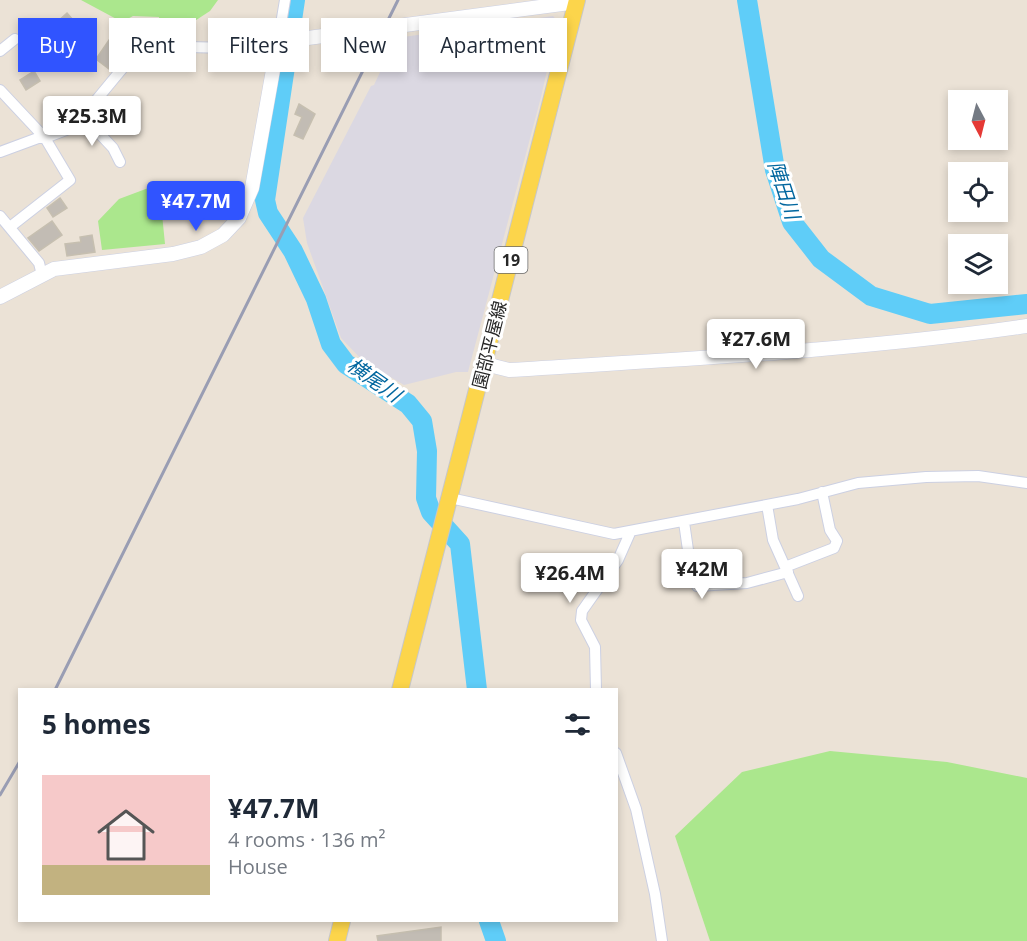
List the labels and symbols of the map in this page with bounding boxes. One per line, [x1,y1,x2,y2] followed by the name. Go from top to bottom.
[948,90,1008,150] north arrow
[43,96,141,147] pin: ¥25.3M
[762,157,807,224] water label: 陣田川
[147,181,245,232] pin: ¥47.7M
[494,247,528,273] road number: 19
[466,298,512,391] street label: 園部平屋線
[707,319,805,370] pin: ¥27.6M
[342,351,408,409] water label: 横尾川
[666,549,738,600] pin: ¥42M
[521,553,619,604] pin: ¥26.4M

